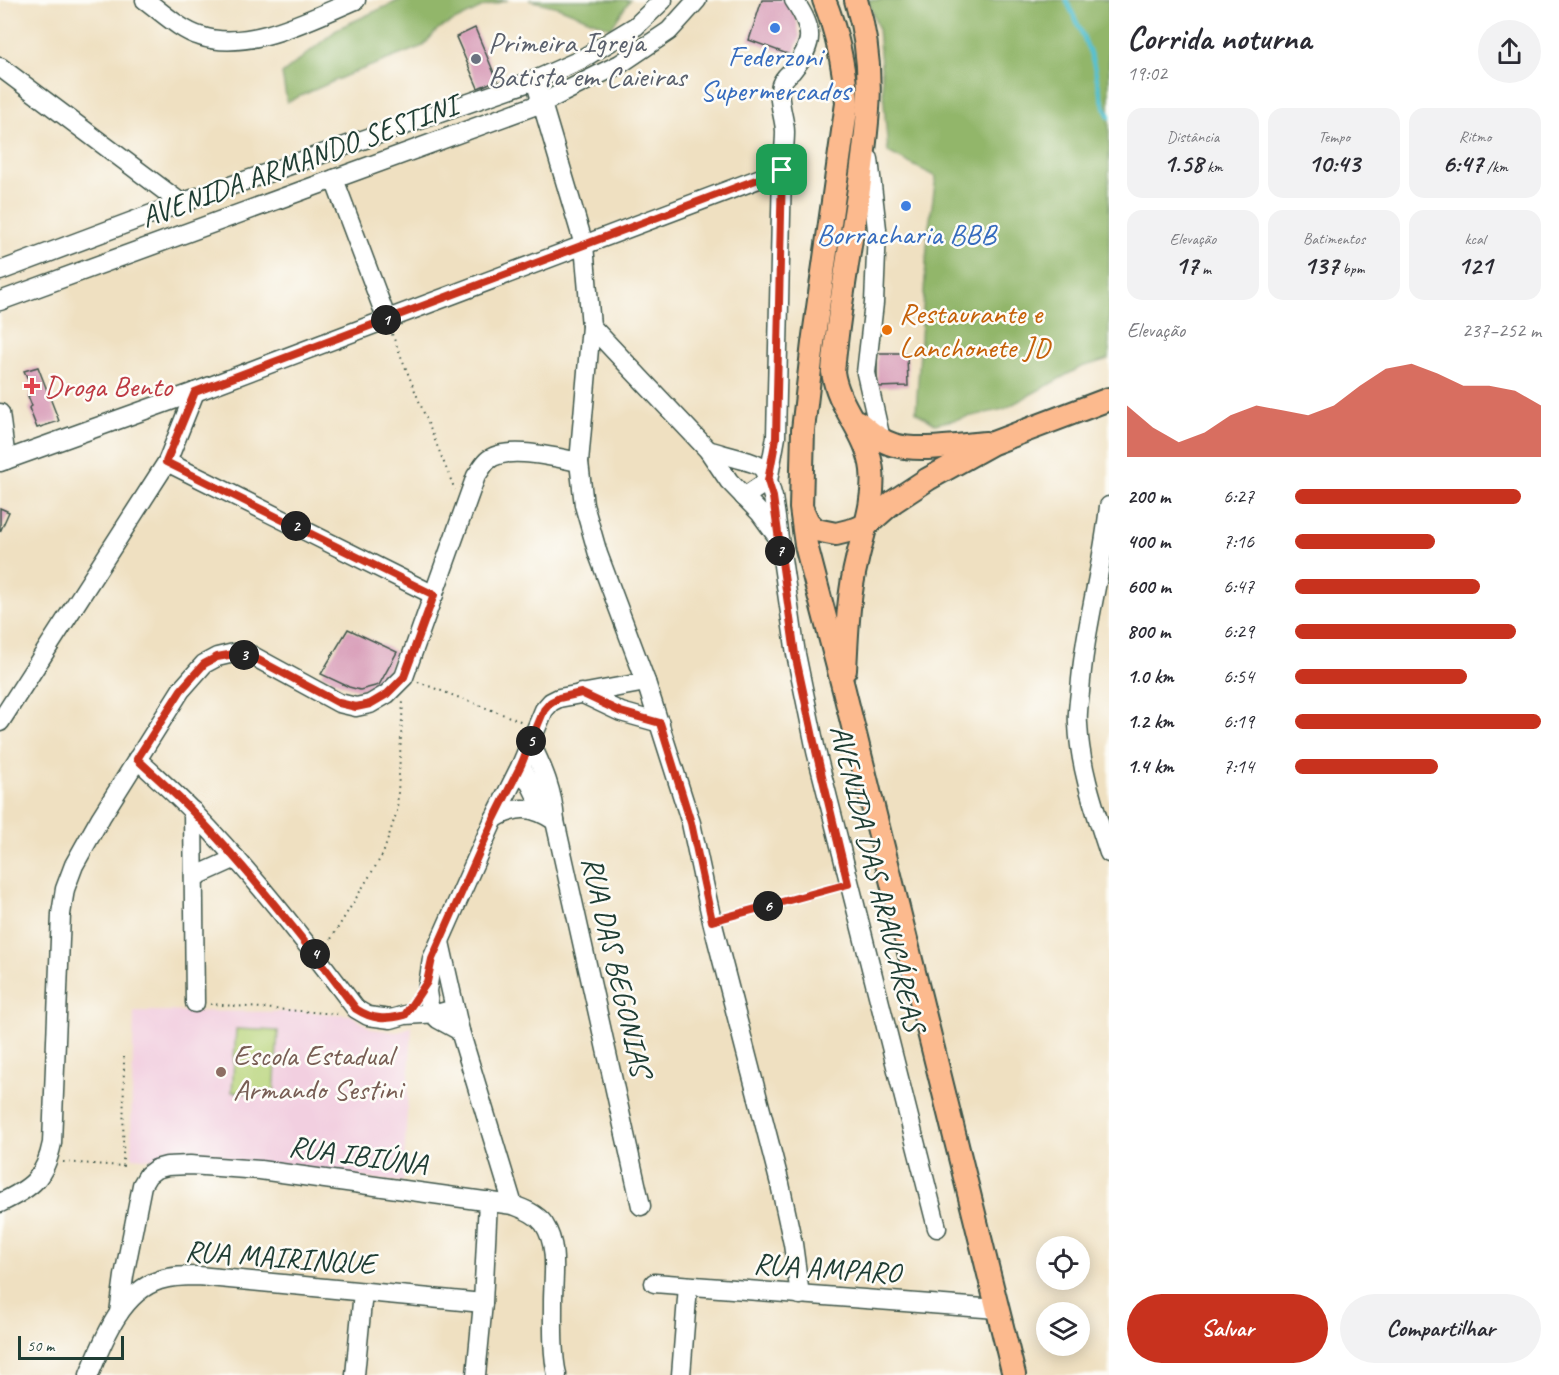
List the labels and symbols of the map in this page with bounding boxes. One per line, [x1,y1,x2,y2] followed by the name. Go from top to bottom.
[768,21,782,35] marker: Federzoni Supermercados
[488,23,689,95] place label: Primeira Igreja Batista em Caieiras
[700,37,853,109] place label: Federzoni Supermercados
[469,52,483,66] marker: Primeira Igreja Batista em Caieiras
[136,84,469,236] street label: AVENIDA ARMANDO SESTINI
[756,144,807,195] pin
[899,199,913,213] marker: Borracharia BBB
[816,215,998,253] place label: Borracharia BBB
[899,294,1052,366] place label: Restaurante e Lanchonete JD
[371,305,401,335] pin: 1
[880,323,894,337] marker: Restaurante e Lanchonete JD
[44,367,174,405] place label: Droga Bento
[25,379,39,393] marker: Droga Bento
[281,511,311,541] pin: 2
[765,536,795,566] pin: 7
[229,640,259,670] pin: 3
[821,721,935,1039] street label: AVENIDA DAS ARAUCÁREAS
[516,726,546,756] pin: 5
[573,853,662,1084] street label: RUA DAS BEGONIAS
[753,891,783,921] pin: 6
[300,939,330,969] pin: 4
[233,1036,406,1108] place label: Escola Estadual Armando Sestini
[214,1065,228,1079] marker: Escola Estadual Armando Sestini
[286,1127,431,1184] street label: RUA IBIÚNA
[184,1231,380,1283] street label: RUA MAIRINQUE
[752,1244,905,1292] street label: RUA AMPARO
[18,1333,124,1360] scale bar

